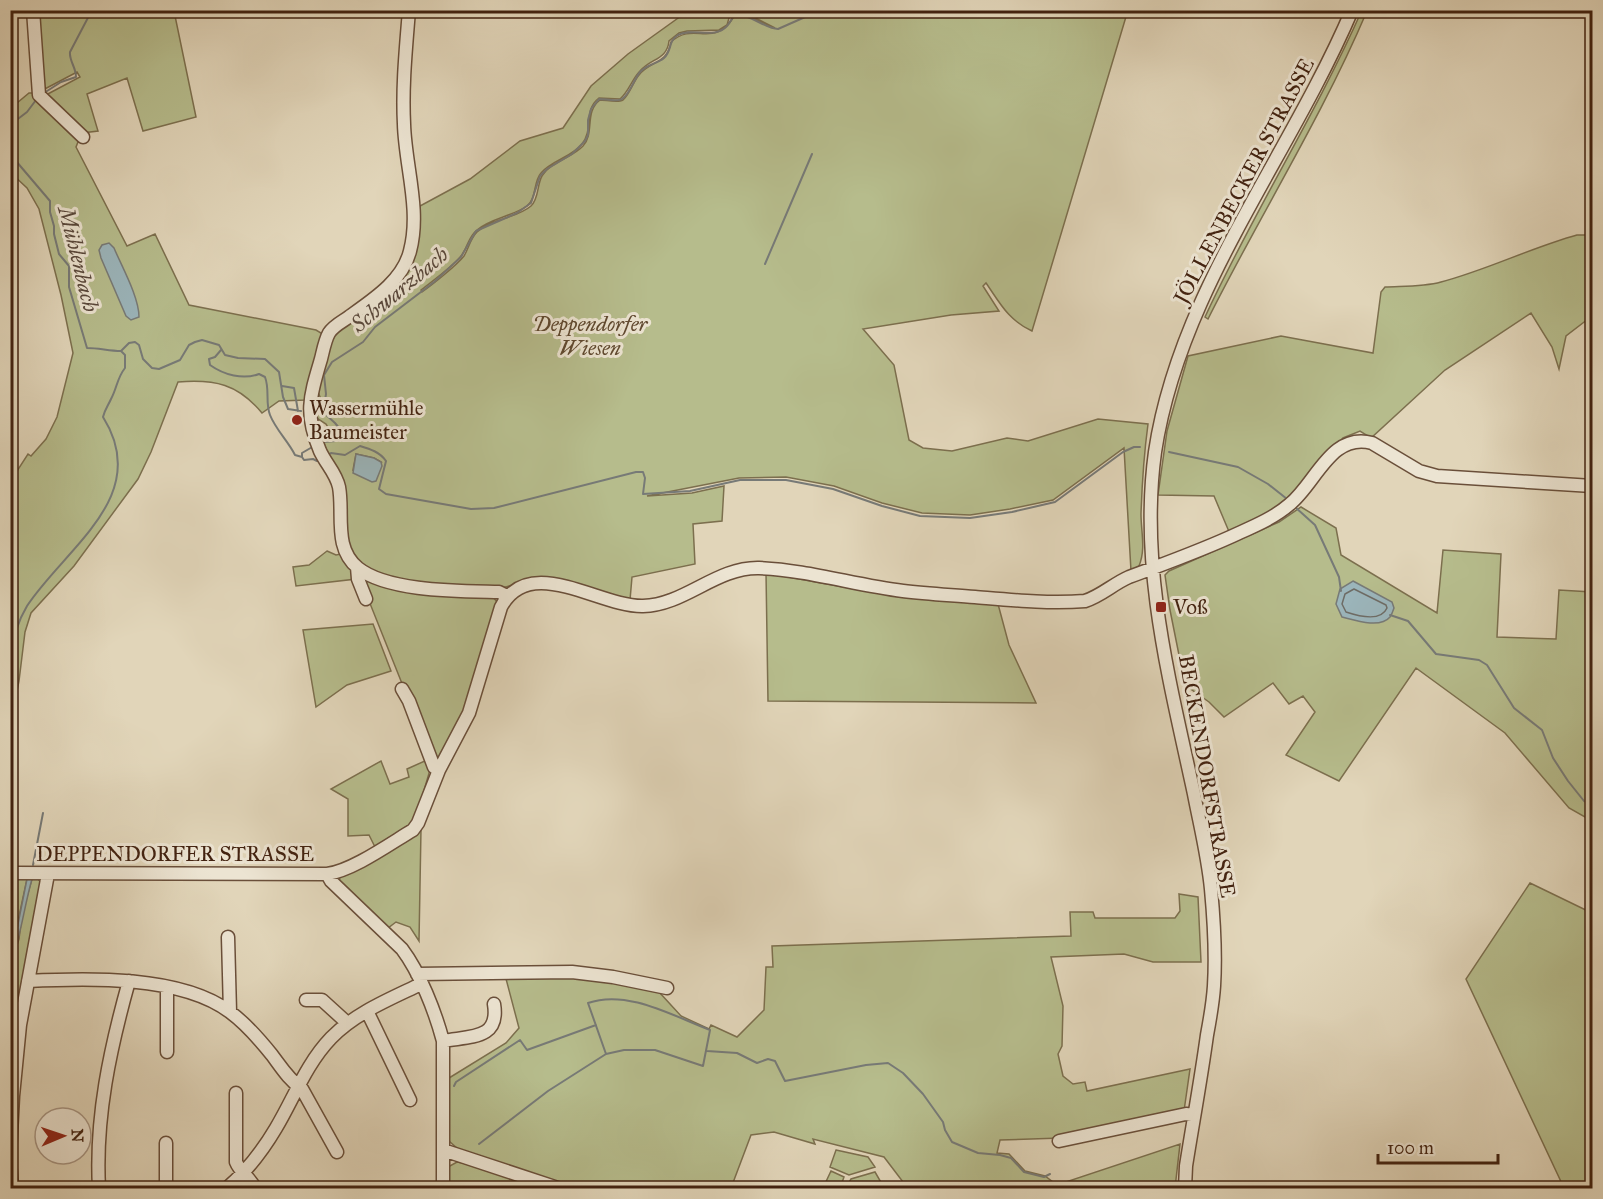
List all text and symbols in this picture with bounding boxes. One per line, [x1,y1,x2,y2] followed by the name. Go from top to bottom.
[1167,54,1320,310] street label: JÖLLENBECKER STRASSE
[52,202,105,315] water label: Mühlenbach
[344,241,454,339] water label: Schwarzbach
[533,311,649,361] park label: Deppendorfer Wiesen
[309,395,424,445] place label: Wassermühle Baumeister
[290,413,304,427] marker: Wassermühle Baumeister
[1172,594,1208,620] place label: Voß
[1154,600,1168,614] marker: Voß
[1173,652,1241,900] street label: BECKENDORFSTRASSE
[36,841,314,867] street label: DEPPENDORFER STRASSE
[33,1106,93,1166] north arrow
[1378,1127,1498,1165] scale bar
[68,1128,87,1143] text: N
[1387,1137,1434,1159] text: 100 m

